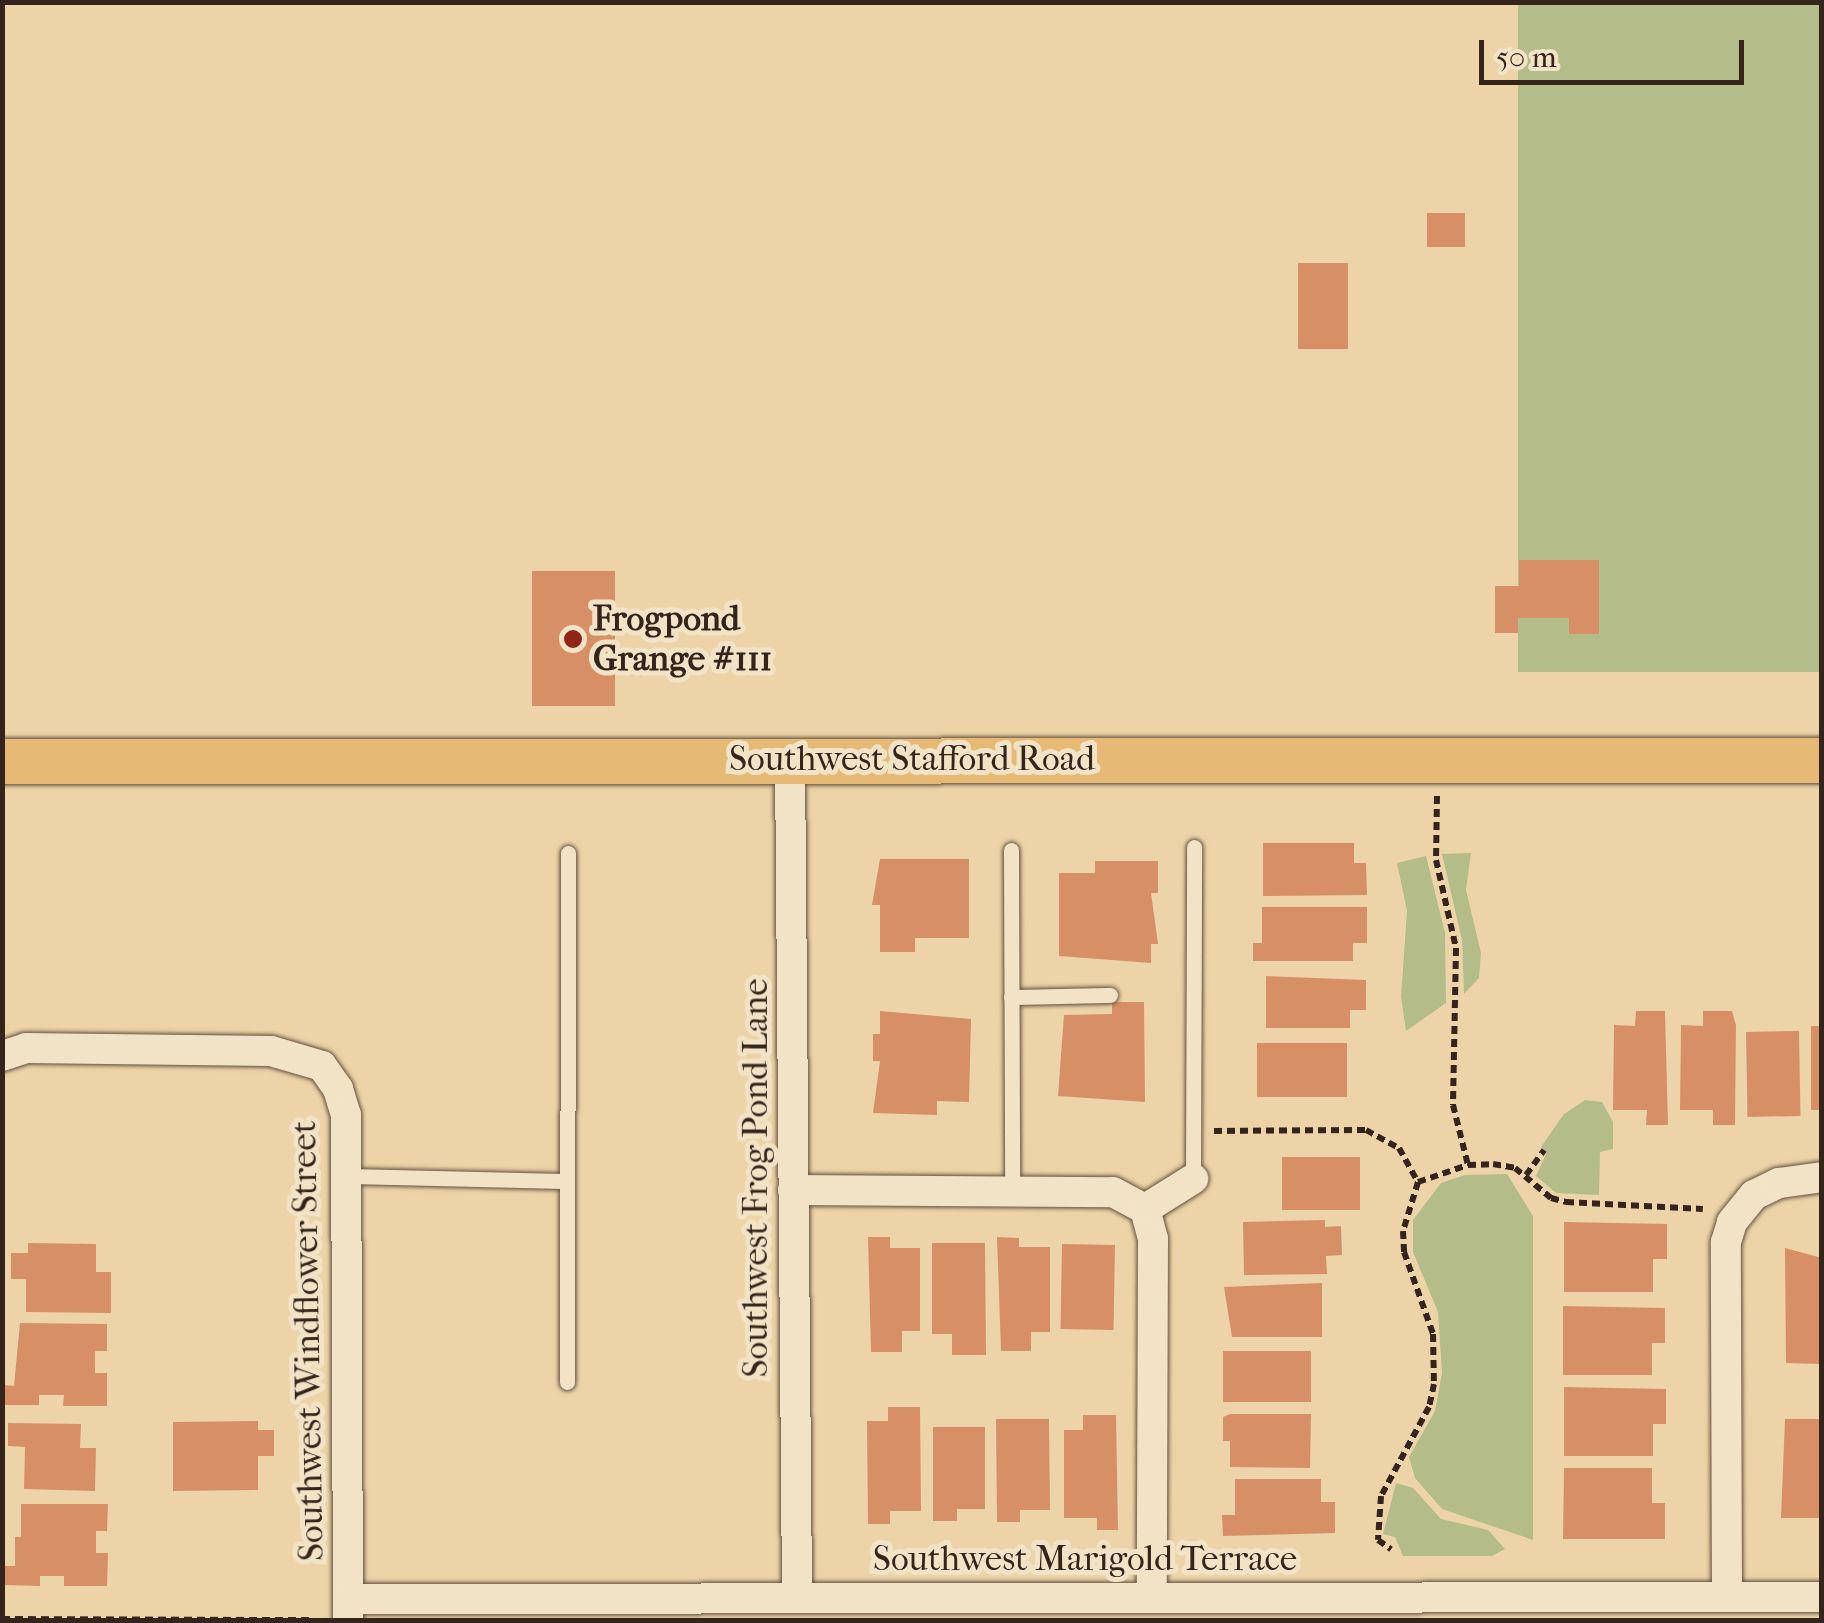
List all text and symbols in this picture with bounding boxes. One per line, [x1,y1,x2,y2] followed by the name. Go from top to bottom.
[1484,20,1749,82] scale bar
[1496,40,1557,75] text: 50 m
[593,598,772,680] place label: Frogpond Grange #111
[562,628,584,650] marker: Frogpond Grange #111
[729,738,1095,780] street label: Southwest Stafford Road
[735,978,777,1378] street label: Southwest Frog Pond Lane
[283,1120,333,1562] street label: Southwest Windflower Street
[873,1538,1297,1580] street label: Southwest Marigold Terrace

